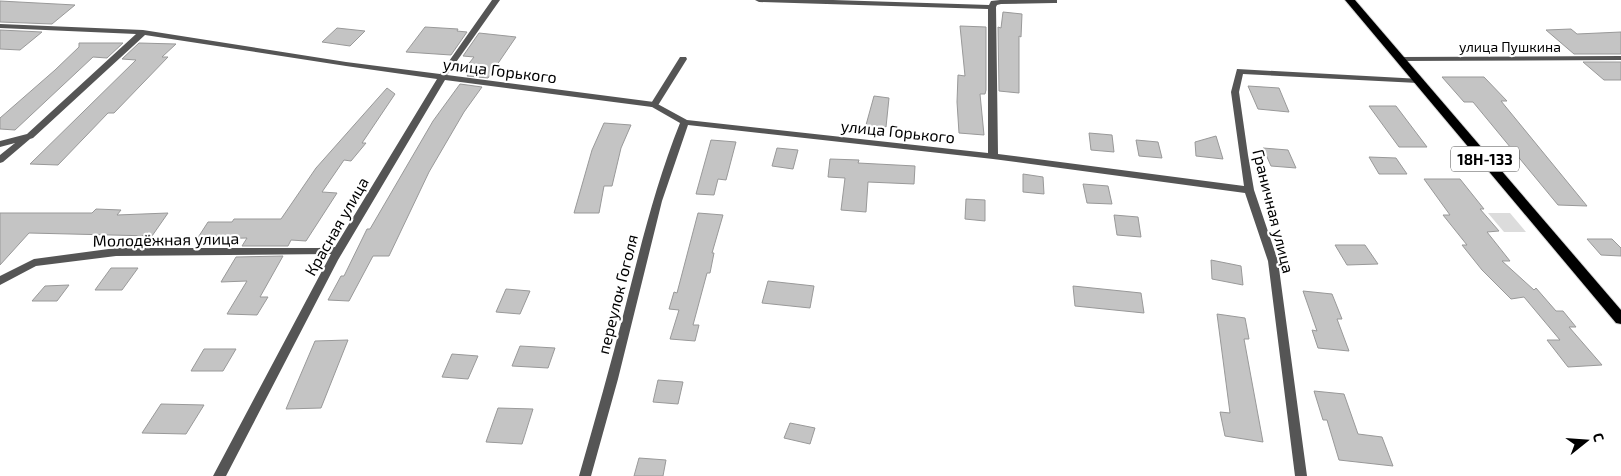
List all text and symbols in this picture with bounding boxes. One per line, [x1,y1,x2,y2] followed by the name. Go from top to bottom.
[1459,38,1561,55] street label: улица Пушкина
[442,54,558,87] street label: улица Горького
[840,116,956,147] street label: улица Горького
[1451,146,1519,172] road number: 18Н-133
[1248,147,1299,275] street label: Граничная улица
[300,173,373,279] street label: Красная улица
[93,228,239,251] street label: Молодёжная улица
[593,232,642,356] street label: переулок Гоголя
[1561,416,1611,466] north arrow
[1590,431,1608,443] text: С

